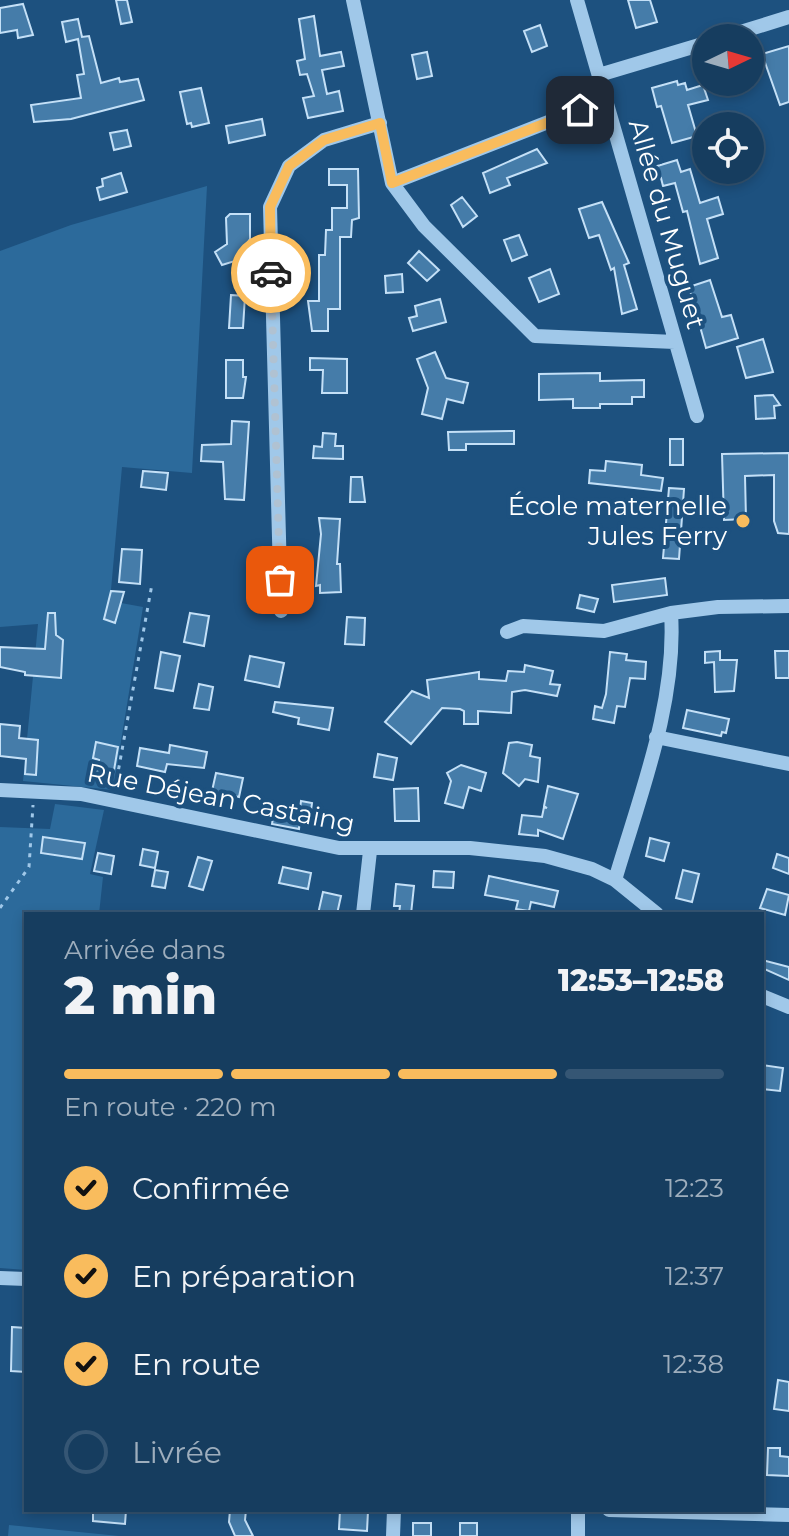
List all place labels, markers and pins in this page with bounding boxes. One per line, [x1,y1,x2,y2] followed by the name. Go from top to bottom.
[546,76,614,144] pin
[508,490,728,552] place label: École maternelle Jules Ferry
[734,512,752,530] marker: École maternelle Jules Ferry
[246,546,314,614] pin

